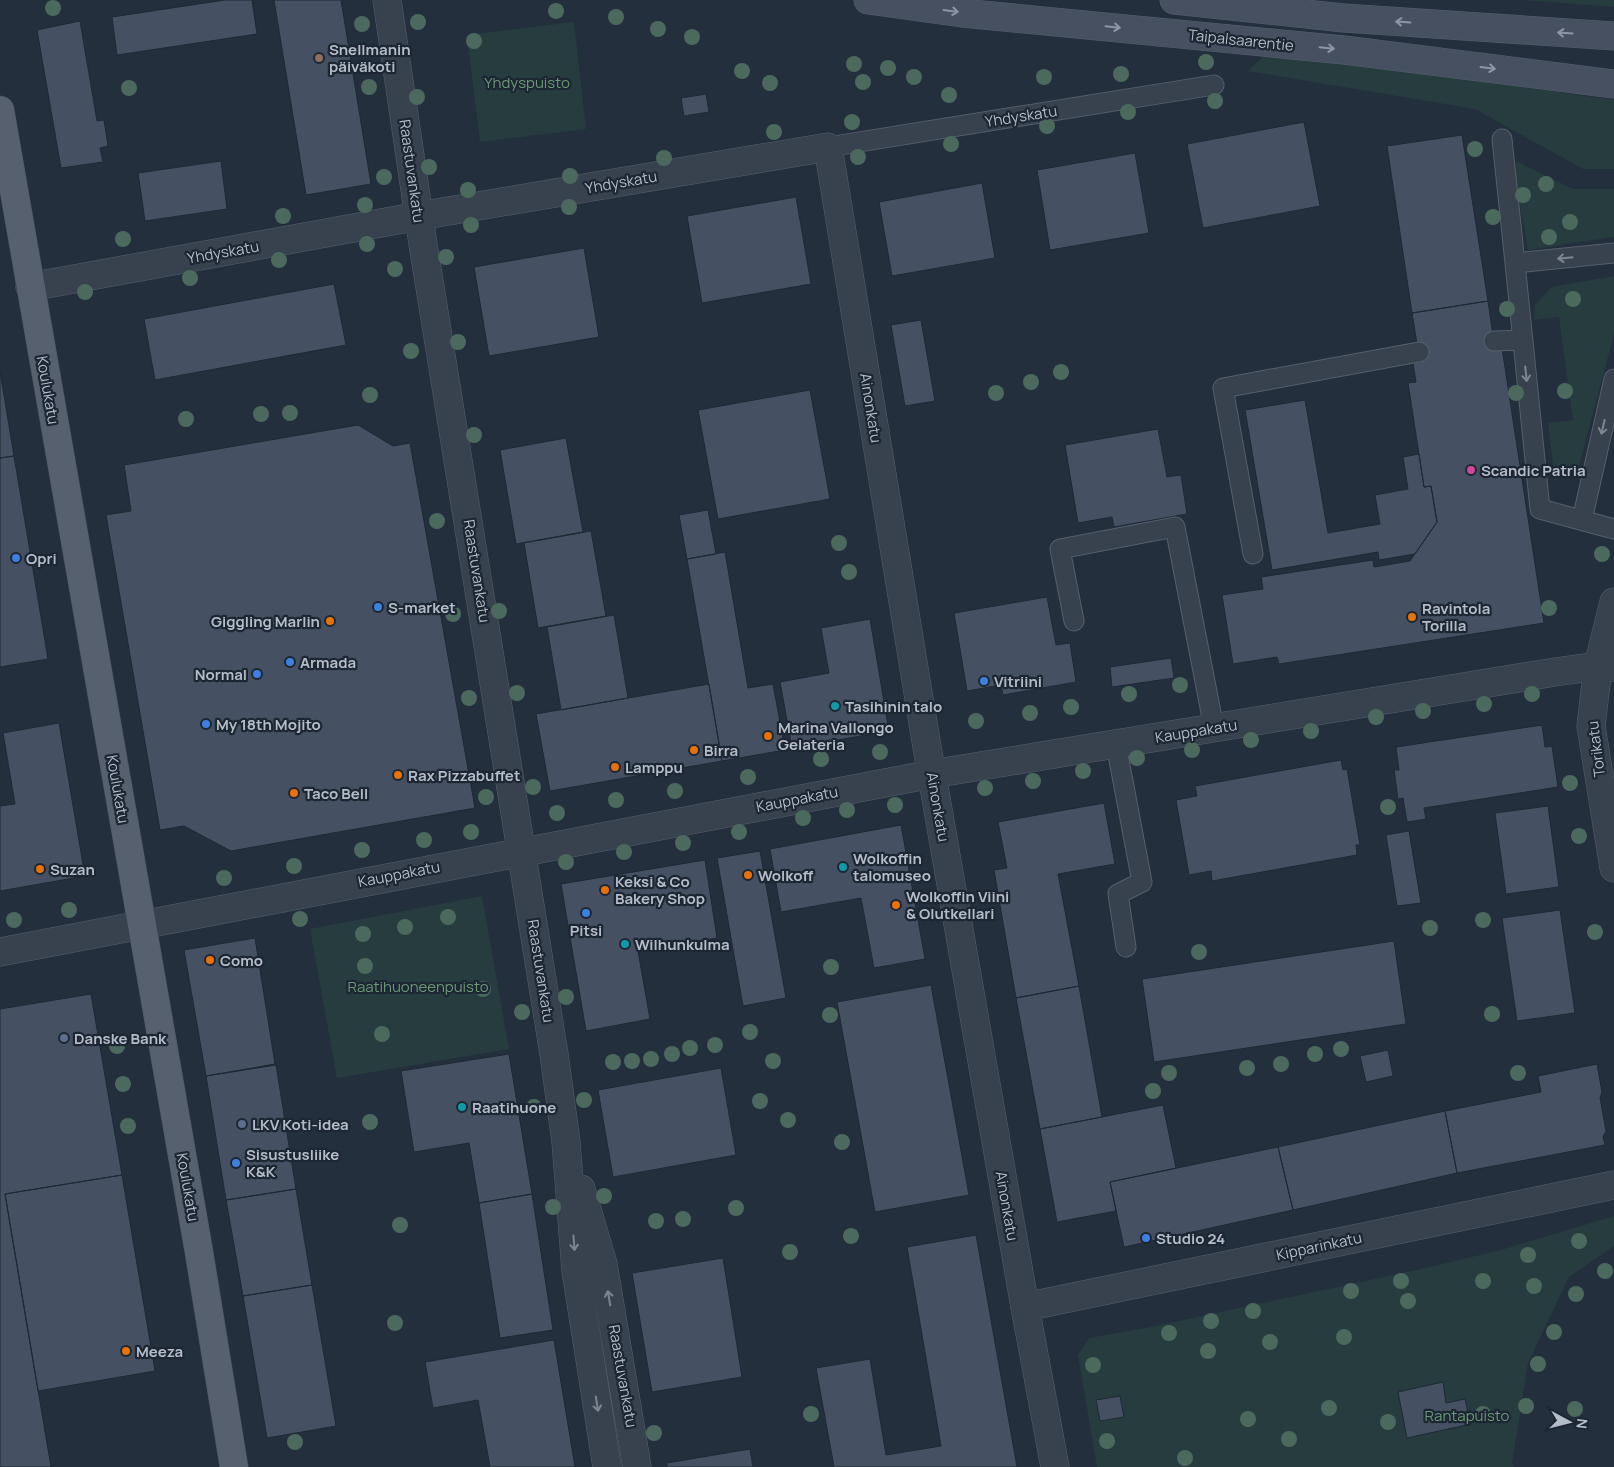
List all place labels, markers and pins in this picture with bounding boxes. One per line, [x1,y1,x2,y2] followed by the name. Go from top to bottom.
[329,39,411,77] place label: Snellmanin päiväkoti
[313,52,325,64] marker: Snellmanin päiväkoti
[1481,460,1586,481] place label: Scandic Patria
[1465,464,1477,476] marker: Scandic Patria
[26,548,57,569] place label: Opri
[10,552,22,564] marker: Opri
[388,597,456,618] place label: S-market
[1422,598,1490,636] place label: Ravintola Torilla
[372,601,384,613] marker: S-market
[211,611,320,632] place label: Giggling Marlin
[1406,611,1418,623] marker: Ravintola Torilla
[324,615,336,627] marker: Giggling Marlin
[300,652,356,673] place label: Armada
[284,656,296,668] marker: Armada
[195,664,247,685] place label: Normal
[251,668,263,680] marker: Normal
[994,671,1042,692] place label: Vitriini
[978,675,990,687] marker: Vitriini
[845,696,942,717] place label: Tasihinin talo
[829,700,841,712] marker: Tasihinin talo
[216,714,321,735] place label: My 18th Mojito
[778,717,894,755] place label: Marina Vallongo Gelateria
[200,718,212,730] marker: My 18th Mojito
[762,730,774,742] marker: Marina Vallongo Gelateria
[704,740,738,761] place label: Birra
[688,744,700,756] marker: Birra
[625,757,683,778] place label: Lamppu
[609,761,621,773] marker: Lamppu
[408,765,520,786] place label: Rax Pizzabuffet
[392,769,404,781] marker: Rax Pizzabuffet
[304,783,368,804] place label: Taco Bell
[288,787,300,799] marker: Taco Bell
[853,848,931,886] place label: Wolkoffin talomuseo
[50,859,95,880] place label: Suzan
[837,861,849,873] marker: Wolkoffin talomuseo
[34,863,46,875] marker: Suzan
[758,865,813,886] place label: Wolkoff
[742,869,754,881] marker: Wolkoff
[615,871,705,909] place label: Keksi & Co Bakery Shop
[599,884,611,896] marker: Keksi & Co Bakery Shop
[906,886,1009,924] place label: Wolkoffin Viini & Olutkellari
[890,899,902,911] marker: Wolkoffin Viini & Olutkellari
[580,907,592,919] marker: Pitsi
[570,920,602,941] place label: Pitsi
[635,934,730,955] place label: Wilhunkulma
[619,938,631,950] marker: Wilhunkulma
[220,950,263,971] place label: Como
[204,954,216,966] marker: Como
[74,1028,167,1049] place label: Danske Bank
[58,1032,70,1044] marker: Danske Bank
[472,1097,556,1118] place label: Raatihuone
[456,1101,468,1113] marker: Raatihuone
[252,1114,349,1135] place label: LKV Koti-idea
[236,1118,248,1130] marker: LKV Koti-idea
[246,1144,339,1182] place label: Sisustusliike K&K
[230,1157,242,1169] marker: Sisustusliike K&K
[1156,1228,1225,1249] place label: Studio 24
[1140,1232,1152,1244] marker: Studio 24
[136,1341,183,1362] place label: Meeza
[120,1345,132,1357] marker: Meeza

